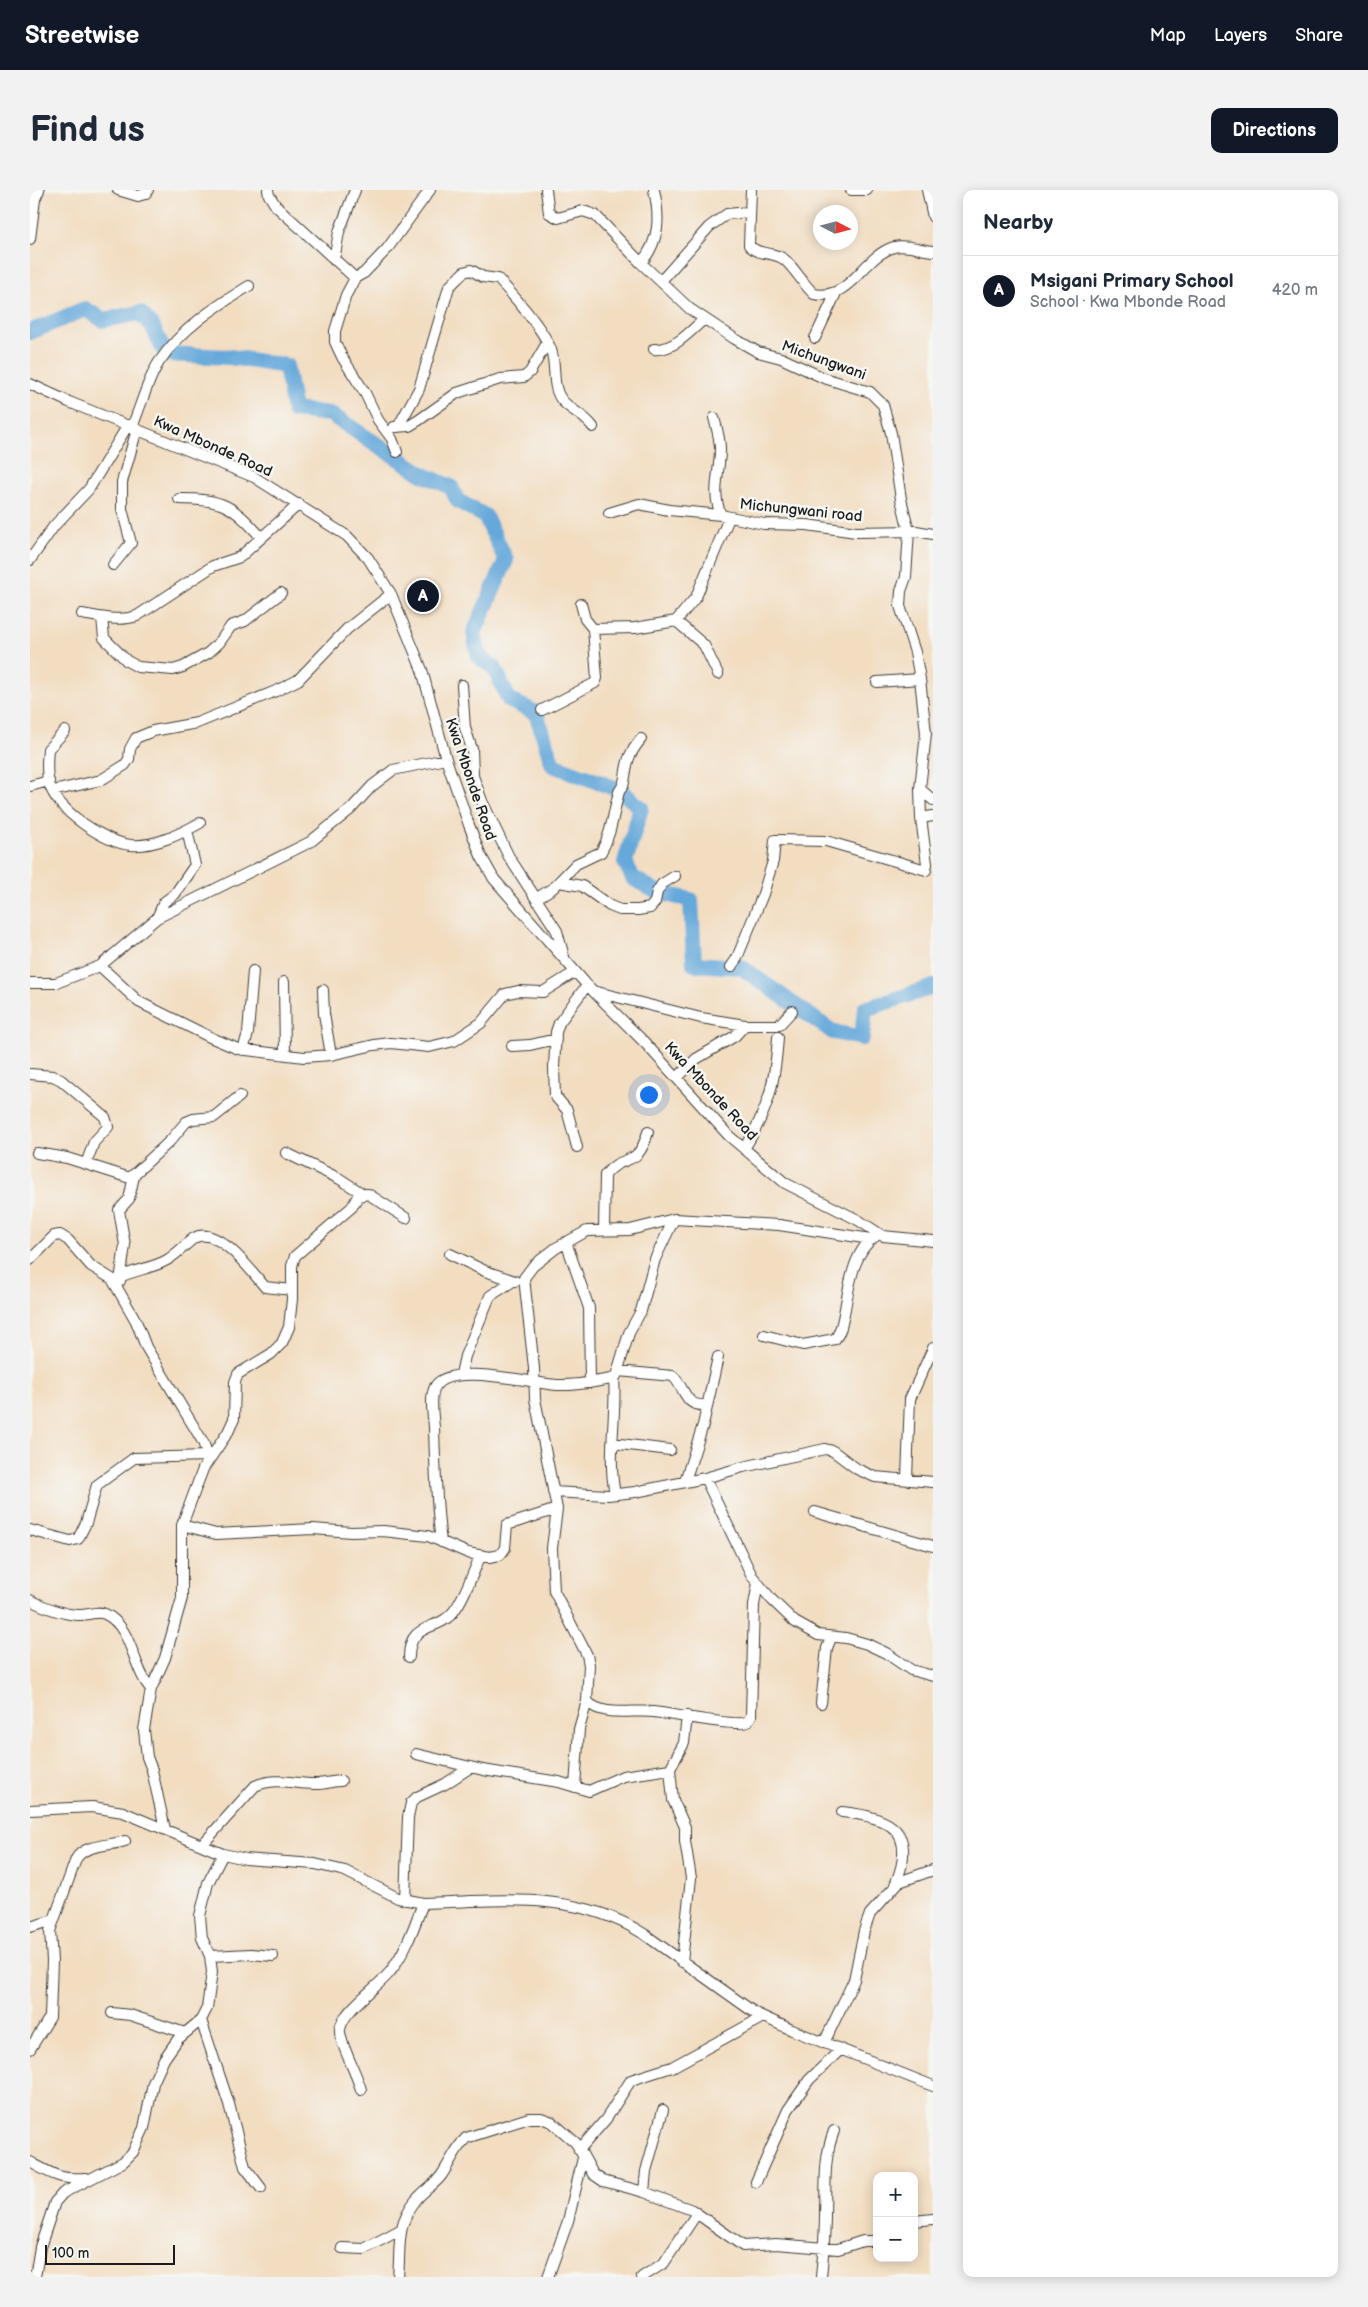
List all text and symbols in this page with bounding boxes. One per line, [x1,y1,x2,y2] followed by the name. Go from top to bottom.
[25,21,139,50] text: Streetwise
[1150,25,1186,46] text: Map
[1214,25,1267,46] text: Layers
[1295,25,1343,46] text: Share
[1211,108,1338,153] button: Directions
[30,109,145,152] text: Find us
[813,205,858,250] north arrow
[983,210,1053,235] text: Nearby
[1030,270,1234,293] text: Msigani Primary School
[994,281,1004,300] text: A
[1272,281,1318,300] text: 420 m
[1030,293,1226,312] text: School · Kwa Mbonde Road
[779,336,869,385] street label: Michungwani
[150,412,275,481] street label: Kwa Mbonde Road
[739,495,863,526] street label: Michungwani road
[407,577,439,615] pin: A
[441,715,500,843] street label: Kwa Mbonde Road
[660,1038,761,1145] street label: Kwa Mbonde Road
[636,1082,662,1108] your location
[873,2172,918,2262] map controls
[873,2172,918,2217] button: +
[873,2217,918,2262] button: −
[45,2242,175,2265] scale bar
[52,2245,89,2262] text: 100 m

